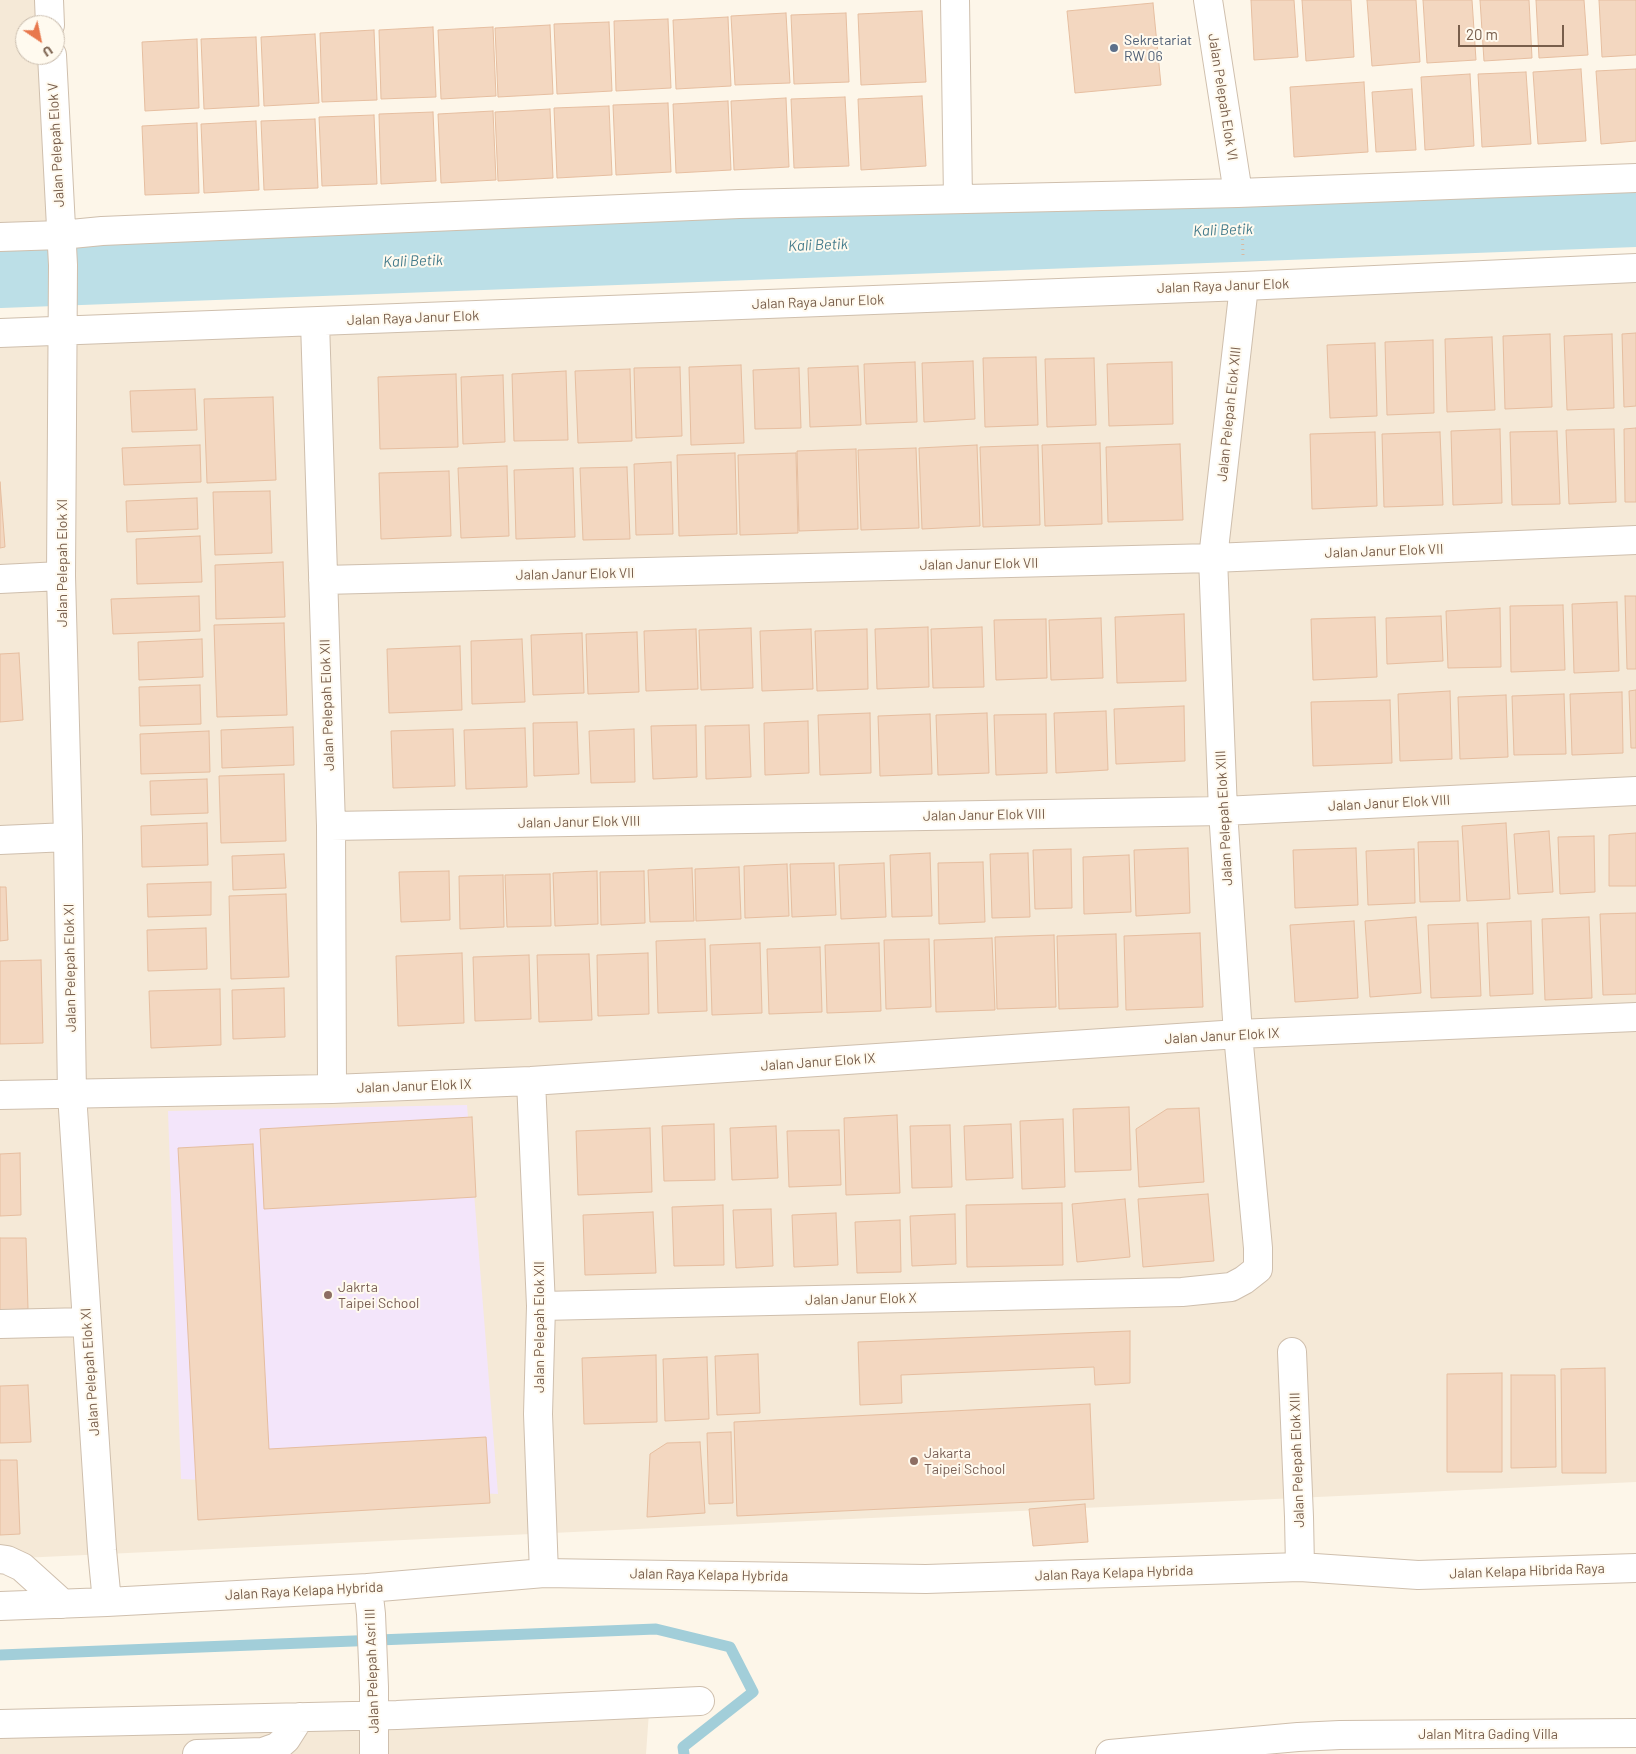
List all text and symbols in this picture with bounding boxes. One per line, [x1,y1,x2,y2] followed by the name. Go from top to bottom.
[15,15,65,65] north arrow
[1461,15,1567,47] scale bar
[1466,25,1498,43] text: 20 m
[1124,32,1192,64] place label: Sekretariat RW 06
[1205,32,1241,162] street label: Jalan Pelepah Elok VI
[1108,42,1120,54] marker: Sekretariat RW 06
[40,43,57,62] text: U
[44,82,68,208] street label: Jalan Pelepah Elok V
[1193,220,1253,240] water label: Kali Betik
[788,235,848,255] water label: Kali Betik
[383,251,443,271] water label: Kali Betik
[1157,275,1289,297] street label: Jalan Raya Janur Elok
[752,291,884,313] street label: Jalan Raya Janur Elok
[347,307,479,329] street label: Jalan Raya Janur Elok
[1214,346,1244,482] street label: Jalan Pelepah Elok XIII
[54,499,70,627] street label: Jalan Pelepah Elok XI
[1324,541,1444,561] street label: Jalan Janur Elok VII
[919,555,1039,573] street label: Jalan Janur Elok VII
[515,565,635,583] street label: Jalan Janur Elok VII
[316,639,338,771] street label: Jalan Pelepah Elok XII
[1212,750,1236,886] street label: Jalan Pelepah Elok XIII
[1327,791,1451,815] street label: Jalan Janur Elok VIII
[923,806,1045,824] street label: Jalan Janur Elok VIII
[518,813,640,831] street label: Jalan Janur Elok VIII
[60,904,80,1032] street label: Jalan Pelepah Elok XI
[1164,1025,1280,1047] street label: Jalan Janur Elok IX
[760,1050,876,1074] street label: Jalan Janur Elok IX
[356,1076,472,1096] street label: Jalan Janur Elok IX
[531,1261,547,1393] street label: Jalan Pelepah Elok XII
[338,1279,419,1311] place label: Jakrta Taipei School
[322,1289,334,1301] marker: Jakrta Taipei School
[805,1290,917,1308] street label: Jalan Janur Elok X
[77,1307,103,1437] street label: Jalan Pelepah Elok XI
[1286,1392,1308,1528] street label: Jalan Pelepah Elok XIII
[924,1445,1005,1478] place label: Jakarta Taipei School
[908,1455,920,1467] marker: Jakarta Taipei School
[1449,1560,1605,1582] street label: Jalan Kelapa Hibrida Raya
[1035,1562,1193,1584] street label: Jalan Raya Kelapa Hybrida
[630,1565,788,1585] street label: Jalan Raya Kelapa Hybrida
[224,1578,384,1604] street label: Jalan Raya Kelapa Hybrida
[361,1608,383,1734] street label: Jalan Pelepah Asri III
[1418,1726,1558,1742] street label: Jalan Mitra Gading Villa

